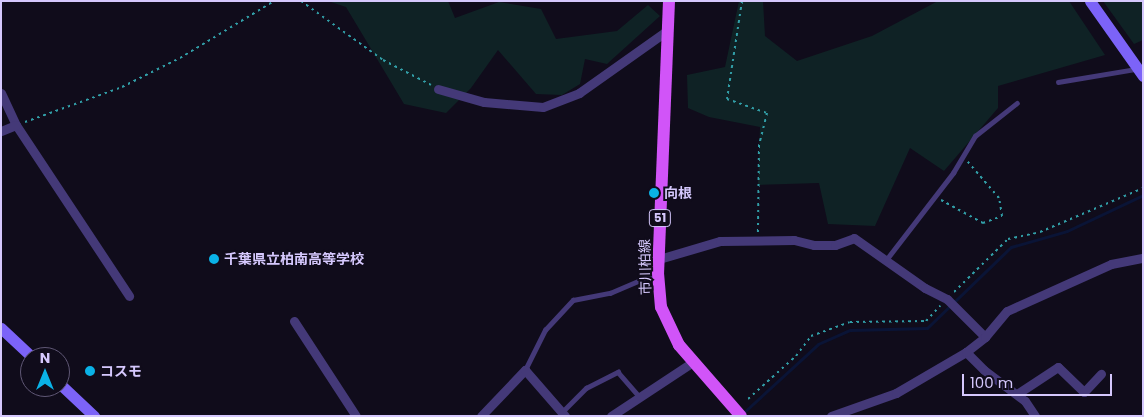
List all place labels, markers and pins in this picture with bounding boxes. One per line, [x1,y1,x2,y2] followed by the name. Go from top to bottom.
[664,185,692,201] place label: 向根
[648,187,660,199] marker: 向根
[224,251,364,267] place label: 千葉県立柏南高等学校
[208,253,220,265] marker: 千葉県立柏南高等学校
[100,363,142,379] place label: コスモ
[84,365,96,377] marker: コスモ

